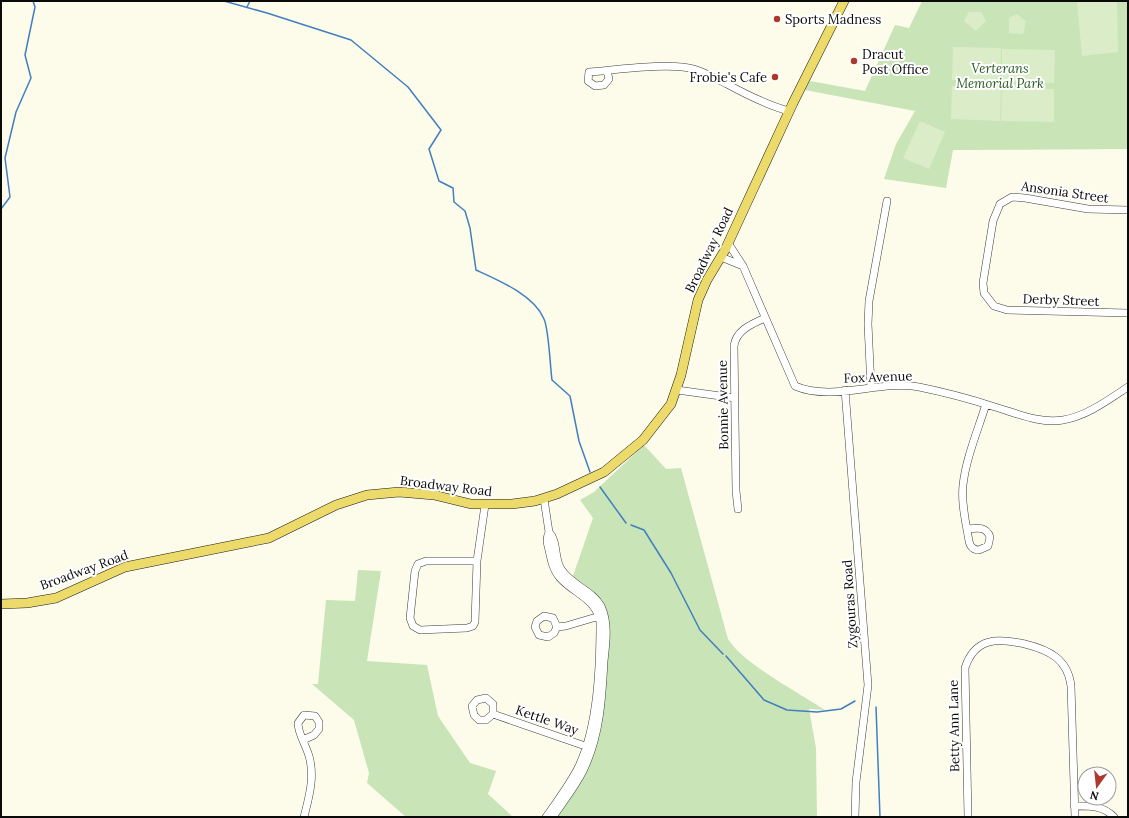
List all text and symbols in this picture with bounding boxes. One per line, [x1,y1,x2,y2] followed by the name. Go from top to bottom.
[785,11,881,28] place label: Sports Madness
[772,14,782,24] marker: Sports Madness
[862,46,929,78] place label: Dracut Post Office
[849,56,859,66] marker: Dracut Post Office
[956,60,1044,92] park label: Verterans Memorial Park
[689,69,767,86] place label: Frobie's Cafe
[770,72,780,82] marker: Frobie's Cafe
[1019,177,1110,207] street label: Ansonia Street
[681,204,737,295] street label: Broadway Road
[1022,290,1100,310] street label: Derby Street
[714,360,732,450] street label: Bonnie Avenue
[843,367,913,387] street label: Fox Avenue
[399,472,493,500] street label: Broadway Road
[37,546,131,594] street label: Broadway Road
[838,559,862,649] street label: Zygouras Road
[945,680,963,772] street label: Betty Ann Lane
[513,701,581,739] street label: Kettle Way
[1077,766,1117,806] north arrow
[1088,788,1100,804] text: N

